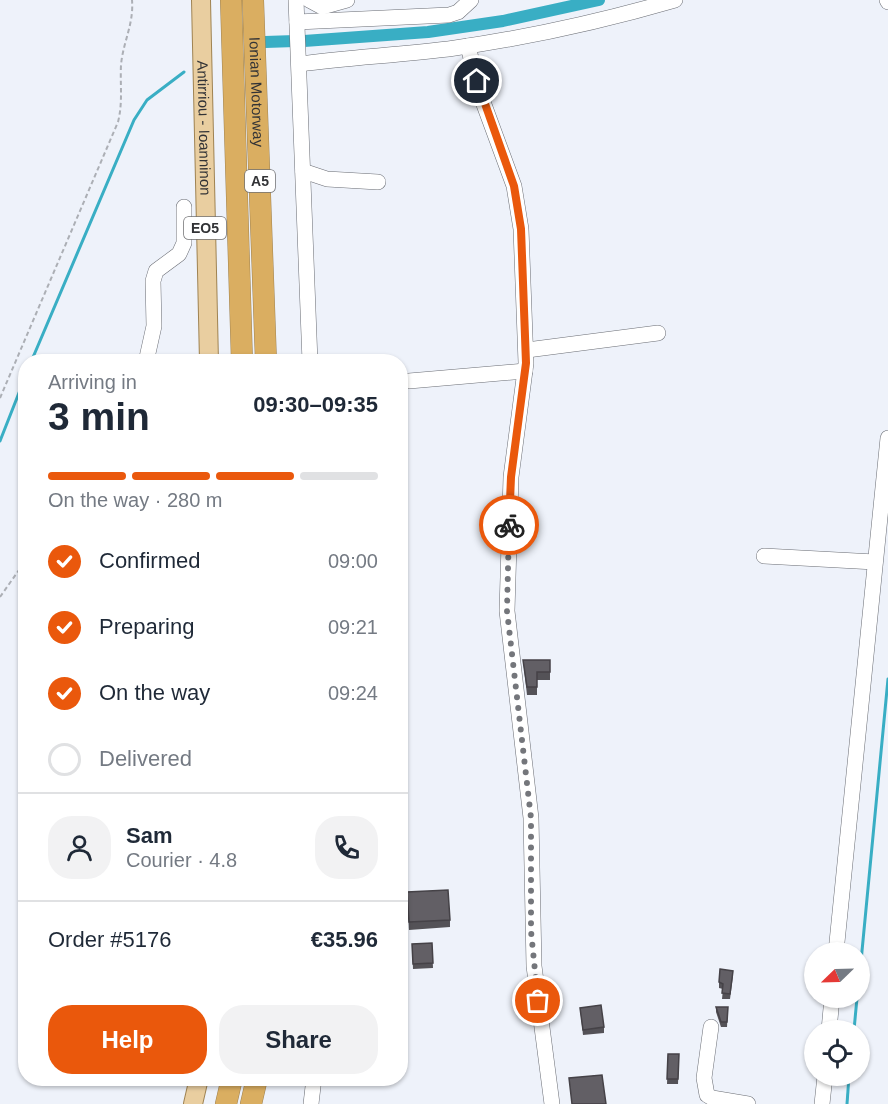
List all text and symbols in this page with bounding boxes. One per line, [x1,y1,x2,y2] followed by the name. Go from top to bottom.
[246,37,267,148] street label: Ionian Motorway
[451,55,502,106] pin
[194,60,214,196] street label: Antirriou - Ioanninon
[460,64,493,97] icon: home
[245,170,275,192] road number: Α5
[184,217,226,239] road number: ΕΟ5
[48,371,137,393] text: Arriving in
[253,392,378,417] text: 09:30–09:35
[48,395,150,438] text: 3 min
[48,489,223,511] text: On the way · 280 m
[479,495,539,555] courier
[493,509,526,542] icon: bike
[48,545,81,578] icon: check
[99,548,200,573] text: Confirmed
[328,550,378,572] text: 09:00
[48,611,81,644] icon: check
[99,614,194,639] text: Preparing
[328,616,378,638] text: 09:21
[48,677,81,710] icon: check
[99,680,210,705] text: On the way
[328,682,378,704] text: 09:24
[99,746,192,771] text: Delivered
[48,816,111,879] button: person
[315,816,378,879] button: phone
[126,823,172,848] text: Sam
[126,849,237,871] text: Courier · 4.8
[48,927,172,952] text: Order #5176
[311,927,378,952] text: €35.96
[804,942,870,1008] north arrow
[804,942,870,1086] map controls
[512,975,563,1026] pin
[521,984,554,1017] icon: bag
[48,1005,207,1074] button: Help
[219,1005,378,1074] button: Share
[804,1020,870,1086] button: locate

